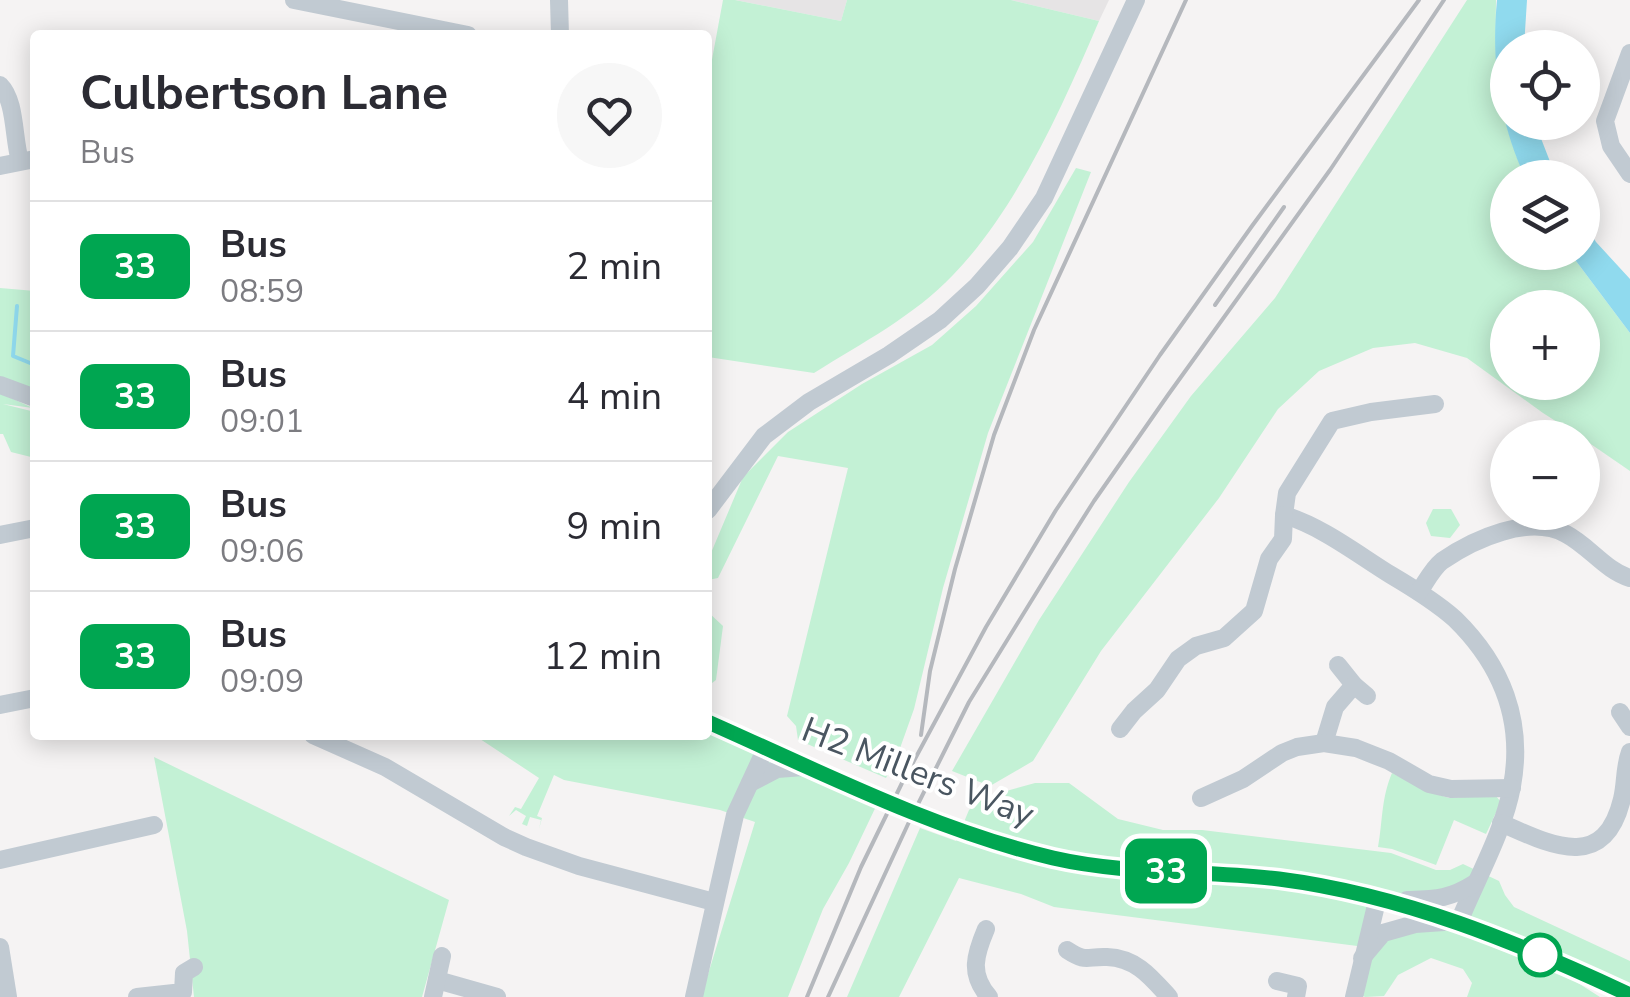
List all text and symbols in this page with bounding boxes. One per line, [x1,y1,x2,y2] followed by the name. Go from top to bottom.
[1490,30,1600,530] map controls
[1490,30,1600,140] button: locate
[80,60,448,126] text: Culbertson Lane
[557,63,662,168] button: heart
[80,131,135,174] text: Bus
[1490,160,1600,270] button: layers
[220,219,287,270] text: Bus
[567,241,662,292] text: 2 min
[114,243,156,290] text: 33
[220,270,304,313] text: 08:59
[1490,290,1600,400] button: +
[220,349,287,400] text: Bus
[567,371,662,422] text: 4 min
[114,373,156,420] text: 33
[220,400,304,443] text: 09:01
[1490,420,1600,530] button: −
[220,479,287,530] text: Bus
[567,501,662,552] text: 9 min
[114,503,156,550] text: 33
[220,530,304,573] text: 09:06
[220,609,287,660] text: Bus
[544,631,662,682] text: 12 min
[114,633,156,680] text: 33
[220,660,304,703] text: 09:09
[795,706,1041,838] street label: H2 Millers Way
[1121,838,1211,904] line badge: 33
[1145,848,1187,895] text: 33
[1519,934,1561,976] unlabelled marker

